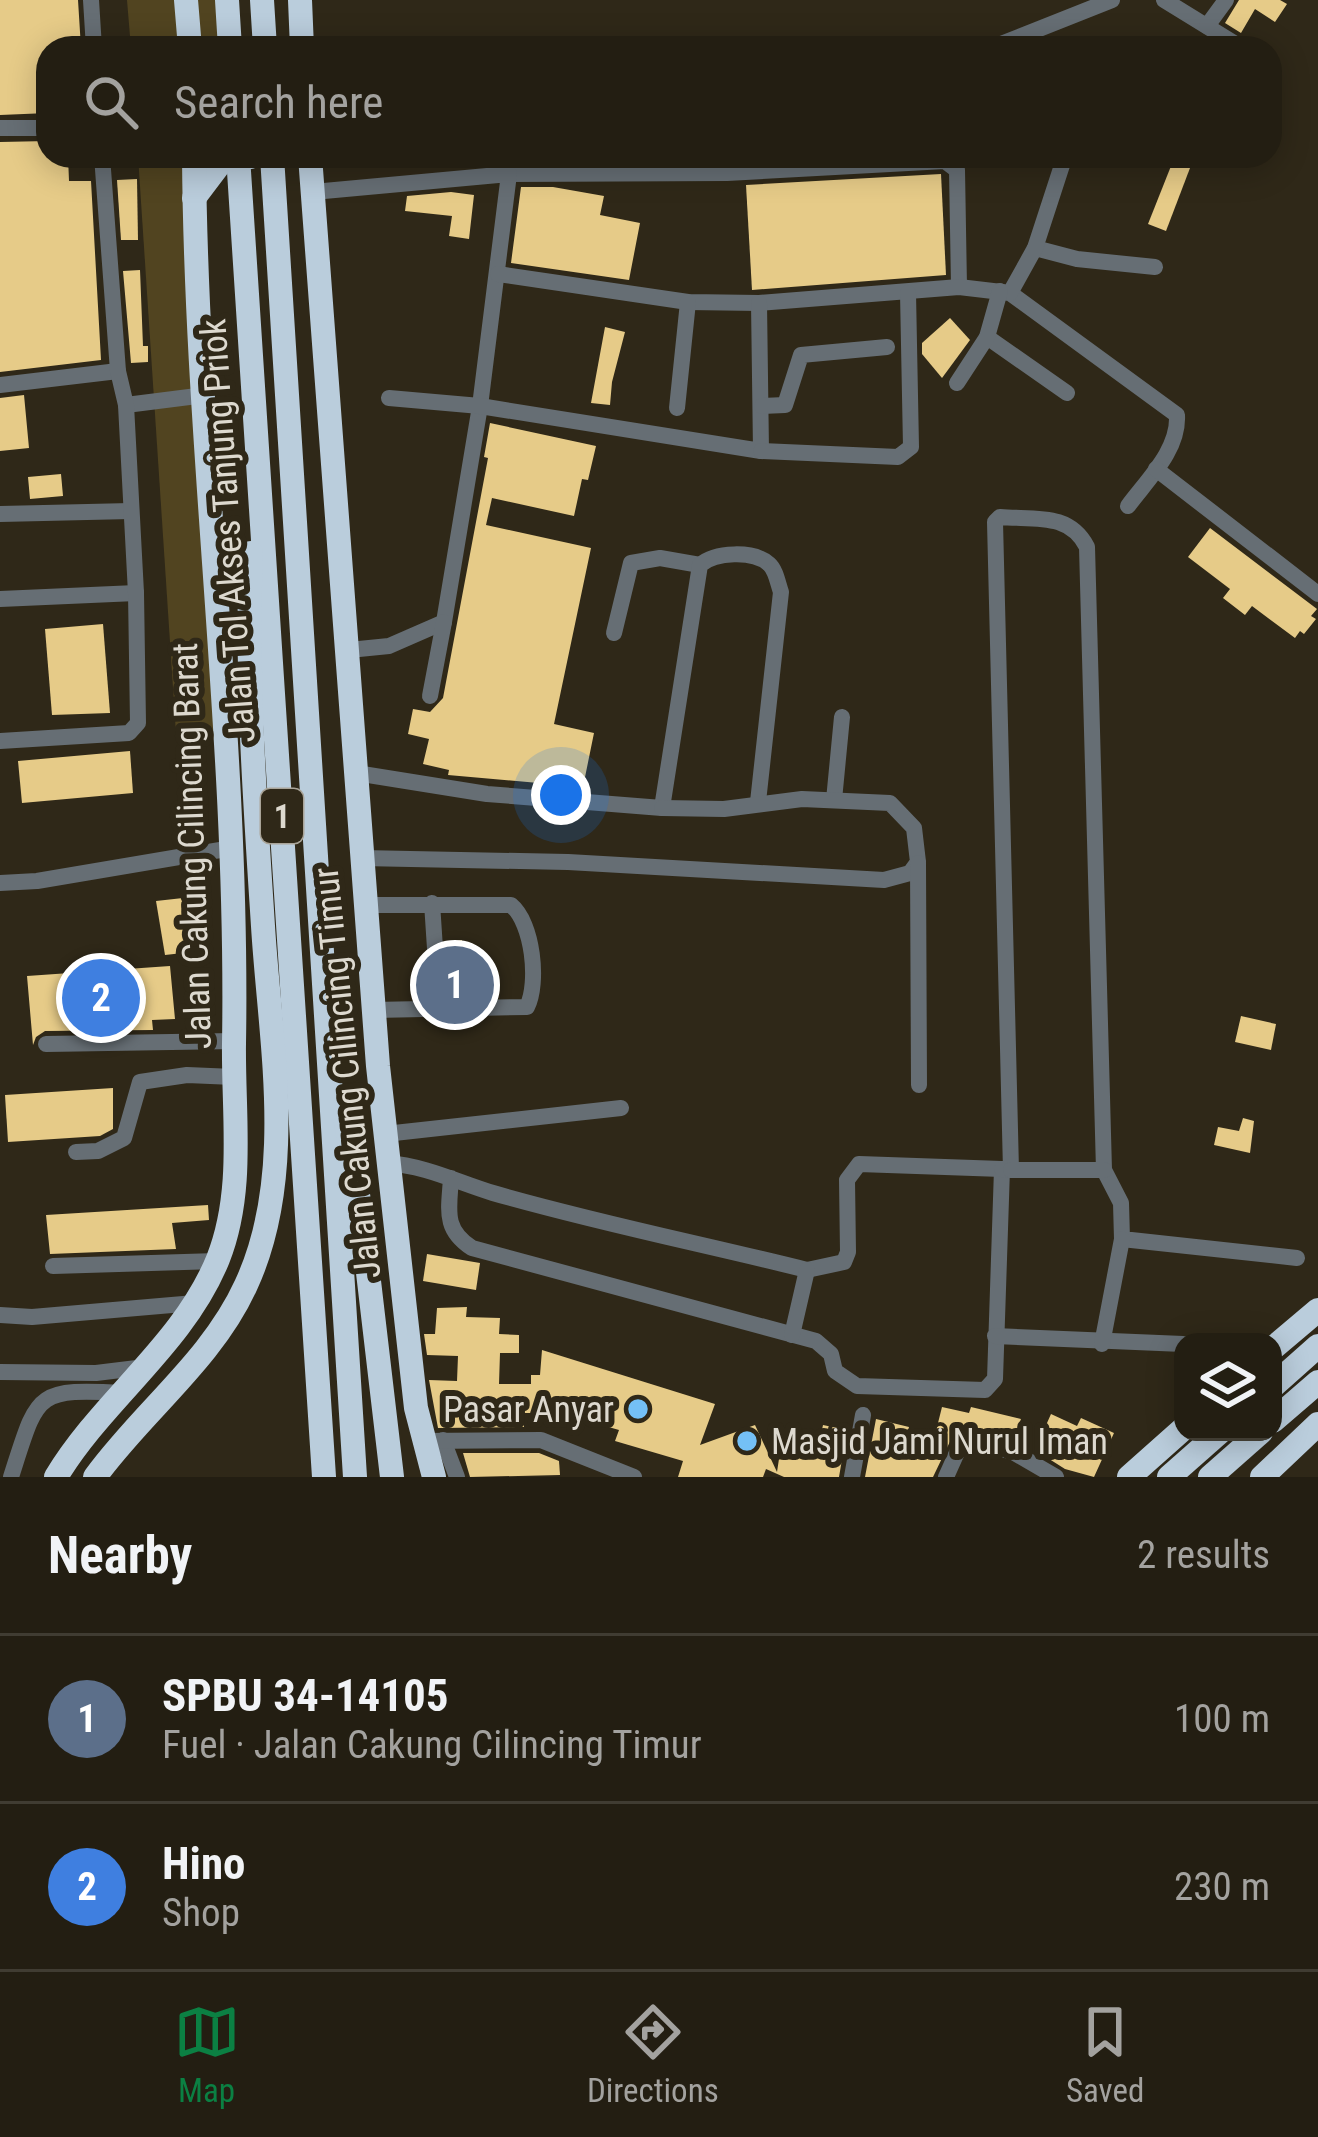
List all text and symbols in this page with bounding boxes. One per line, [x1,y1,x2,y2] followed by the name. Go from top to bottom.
[36,36,1282,168] search box
[78,69,144,135] icon: search
[174,76,383,129] text: Search here
[192,318,264,744] street label: Jalan Tol Akses Tanjung Priok
[164,642,220,1050] street label: Jalan Cakung Cilincing Barat
[531,765,591,825] your location
[261,789,303,843] road number: 1
[305,865,389,1281] street label: Jalan Cakung Cilincing Timur
[416,940,494,1030] pin: 1
[62,953,140,1043] pin: 2
[1174,1333,1282,1441] map controls
[1174,1333,1282,1441] button: layers
[443,1389,614,1431] place label: Pasar Anyar
[625,1396,651,1422] marker: Pasar Anyar
[771,1421,1108,1463] place label: Masjid Jami Nurul Iman
[734,1428,760,1454] marker: Masjid Jami Nurul Iman
[48,1526,192,1585] text: Nearby
[1137,1532,1270,1578] text: 2 results
[162,1669,449,1722] text: SPBU 34-14105
[77,1696,97,1742] text: 1
[1174,1696,1270,1742] text: 100 m
[162,1722,702,1768] text: Fuel · Jalan Cakung Cilincing Timur
[162,1837,246,1890] text: Hino
[77,1864,97,1910] text: 2
[1174,1864,1270,1910] text: 230 m
[162,1890,240,1936] text: Shop
[174,1999,240,2110] tab: Map
[587,1999,719,2110] tab: Directions
[1066,1999,1144,2110] tab: Saved

